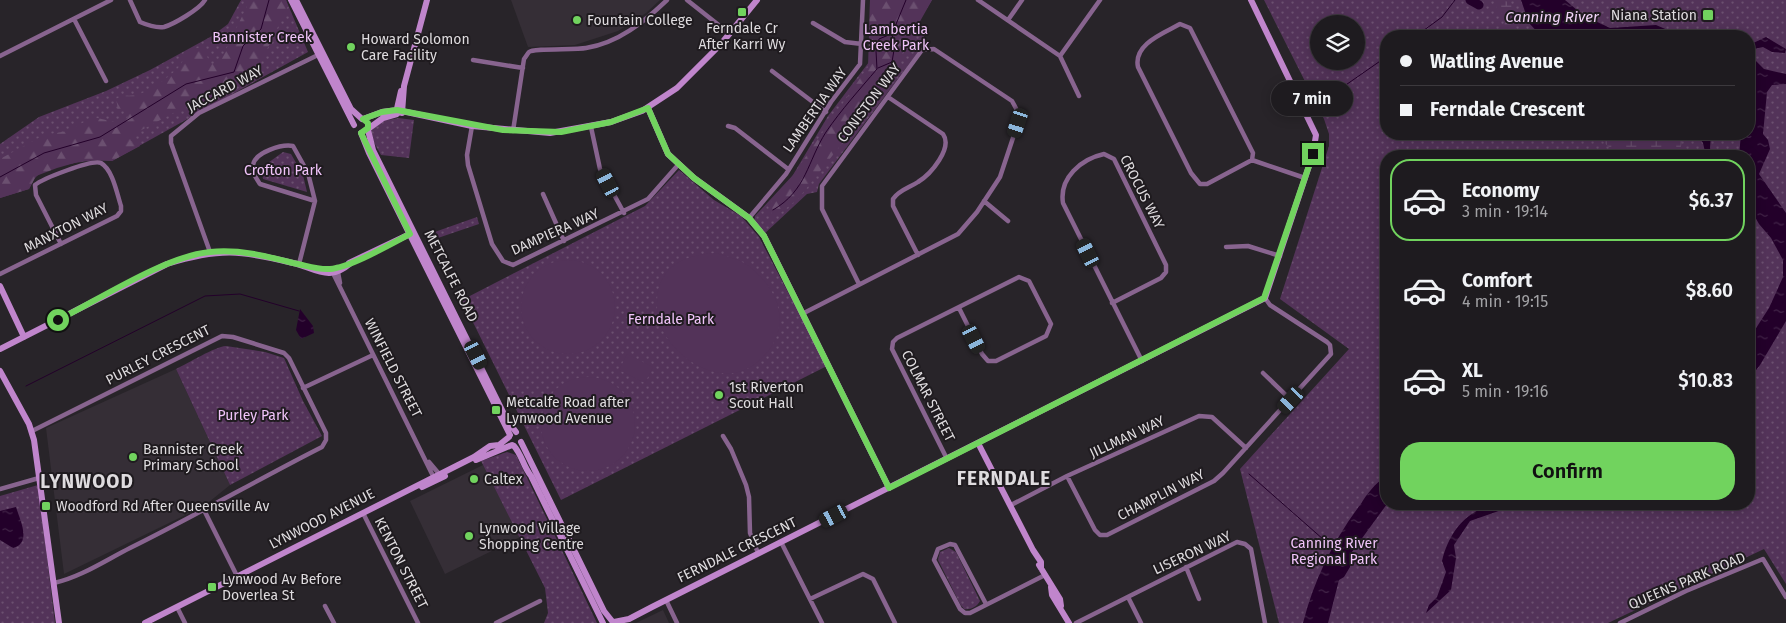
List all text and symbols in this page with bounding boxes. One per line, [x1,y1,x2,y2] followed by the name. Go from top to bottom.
[736,6,748,18] marker: Ferndale Cr After Karri Wy
[1611,7,1697,24] place label: Niana Station
[1505,8,1600,26] water label: Canning River
[1701,8,1715,22] marker: Niana Station
[587,12,693,29] place label: Fountain College
[571,14,583,26] marker: Fountain College
[1310,15,1365,70] map controls
[1310,15,1365,70] button: layers
[699,20,786,53] place label: Ferndale Cr After Karri Wy
[863,21,930,54] park label: Lambertia Creek Park
[212,29,313,46] park label: Bannister Creek
[361,31,470,64] place label: Howard Solomon Care Facility
[345,41,357,53] marker: Howard Solomon Care Facility
[1430,50,1564,73] text: Watling Avenue
[834,60,904,146] street label: CONISTON WAY
[184,62,266,116] street label: JACCARD WAY
[779,64,851,156] street label: LAMBERTIA WAY
[1272,82,1354,116] callout: 7 min
[1293,89,1331,108] text: 7 min
[1430,98,1585,121] text: Ferndale Crescent
[1006,106,1029,140] car
[1302,143,1324,165] route end
[1116,152,1168,232] street label: CROCUS WAY
[244,162,323,179] park label: Crofton Park
[594,166,621,200] car
[1402,178,1447,223] icon: car
[1462,179,1539,202] text: Economy
[1689,189,1733,212] text: $6.37
[21,199,111,257] street label: MANXTON WAY
[1462,202,1548,221] text: 3 min · 19:14
[508,205,602,259] street label: DAMPIERA WAY
[421,227,481,325] street label: METCALFE ROAD
[1074,236,1101,270] car
[1402,268,1447,313] icon: car
[1462,269,1532,292] text: Comfort
[1686,279,1733,302] text: $8.60
[1462,292,1548,311] text: 4 min · 19:15
[47,309,69,331] route start
[628,311,715,328] park label: Ferndale Park
[361,316,426,421] street label: WINFIELD STREET
[103,321,214,389] street label: PURLEY CRESCENT
[960,322,987,356] car
[462,338,489,372] car
[898,347,959,445] street label: COLMAR STREET
[1402,358,1447,403] icon: car
[1462,359,1483,382] text: XL
[1678,369,1733,392] text: $10.83
[729,379,804,412] place label: 1st Riverton Scout Hall
[1462,382,1548,401] text: 5 min · 19:16
[1275,384,1306,416] car
[713,389,725,401] marker: 1st Riverton Scout Hall
[506,394,630,427] place label: Metcalfe Road after Lynwood Avenue
[490,404,502,416] marker: Metcalfe Road after Lynwood Avenue
[217,407,289,424] park label: Purley Park
[1087,412,1168,462] street label: JILLMAN WAY
[143,441,243,474] place label: Bannister Creek Primary School
[1400,442,1735,500] button: Confirm
[127,451,139,463] marker: Bannister Creek Primary School
[1115,466,1208,524] street label: CHAMPLIN WAY
[957,467,1051,490] district label: FERNDALE
[40,470,134,493] district label: LYNWOOD
[484,471,523,488] place label: Caltex
[468,473,480,485] marker: Caltex
[266,485,378,553] street label: LYNWOOD AVENUE
[56,498,269,515] place label: Woodford Rd After Queensville Av
[40,500,52,512] marker: Woodford Rd After Queensville Av
[817,503,850,529] car
[674,513,800,586] street label: FERNDALE CRESCENT
[371,514,432,612] street label: KENTON STREET
[479,520,584,553] place label: Lynwood Village Shopping Centre
[1150,527,1234,578] street label: LISERON WAY
[463,530,475,542] marker: Lynwood Village Shopping Centre
[1290,535,1378,568] park label: Canning River Regional Park
[1626,549,1748,613] street label: QUEENS PARK ROAD
[222,571,342,604] place label: Lynwood Av Before Doverlea St
[206,581,218,593] marker: Lynwood Av Before Doverlea St

